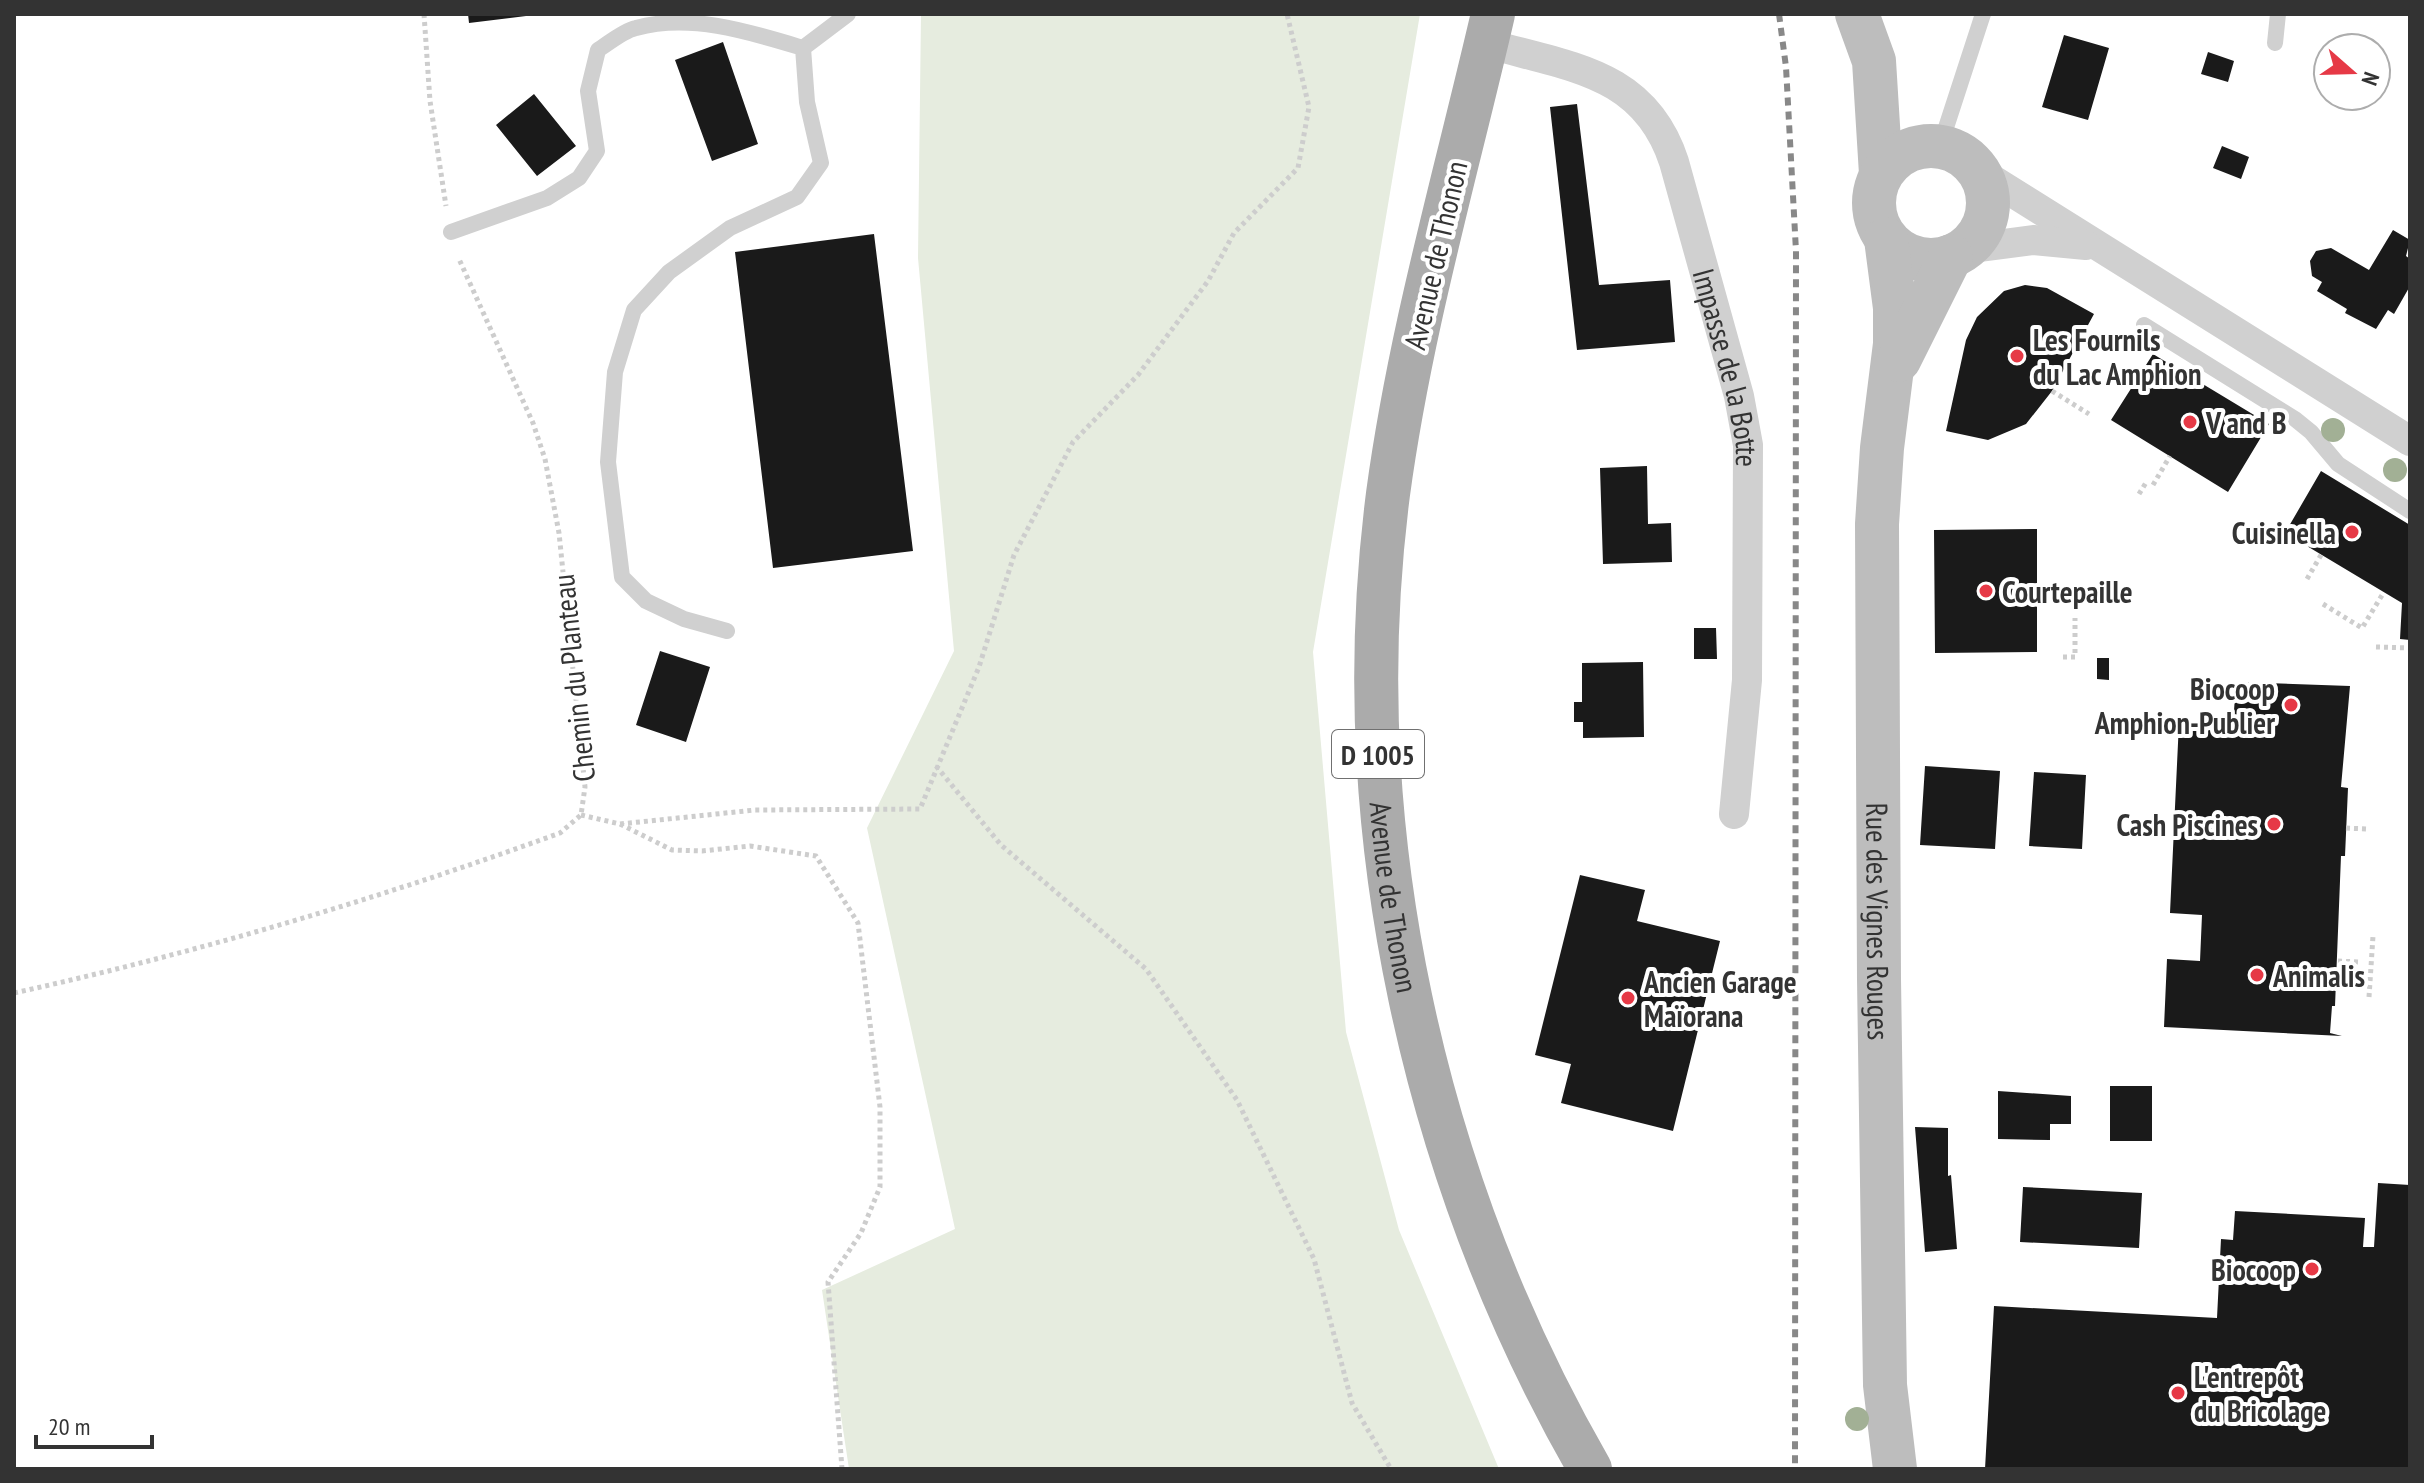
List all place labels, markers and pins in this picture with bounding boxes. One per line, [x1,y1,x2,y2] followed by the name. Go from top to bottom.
[2033,320,2201,393] place label: Les Fournils du Lac Amphion
[2008,347,2026,365] marker: Les Fournils du Lac Amphion
[2205,403,2287,442] place label: V and B
[2181,413,2199,431] marker: V and B
[2232,513,2336,552] place label: Cuisinella
[2343,523,2361,541] marker: Cuisinella
[2002,572,2133,611] place label: Courtepaille
[1977,582,1995,600] marker: Courtepaille
[2094,669,2275,742] place label: Biocoop Amphion-Publier
[2282,696,2300,714] marker: Biocoop Amphion-Publier
[2116,805,2258,844] place label: Cash Piscines
[2265,815,2283,833] marker: Cash Piscines
[2272,956,2365,995] place label: Animalis
[1643,962,1797,1035] place label: Ancien Garage Maïorana
[2248,966,2266,984] marker: Animalis
[1619,989,1637,1007] marker: Ancien Garage Maïorana
[2211,1250,2296,1289] place label: Biocoop
[2303,1260,2321,1278] marker: Biocoop
[2194,1357,2326,1430] place label: L'entrepôt du Bricolage
[2169,1384,2187,1402] marker: L'entrepôt du Bricolage

